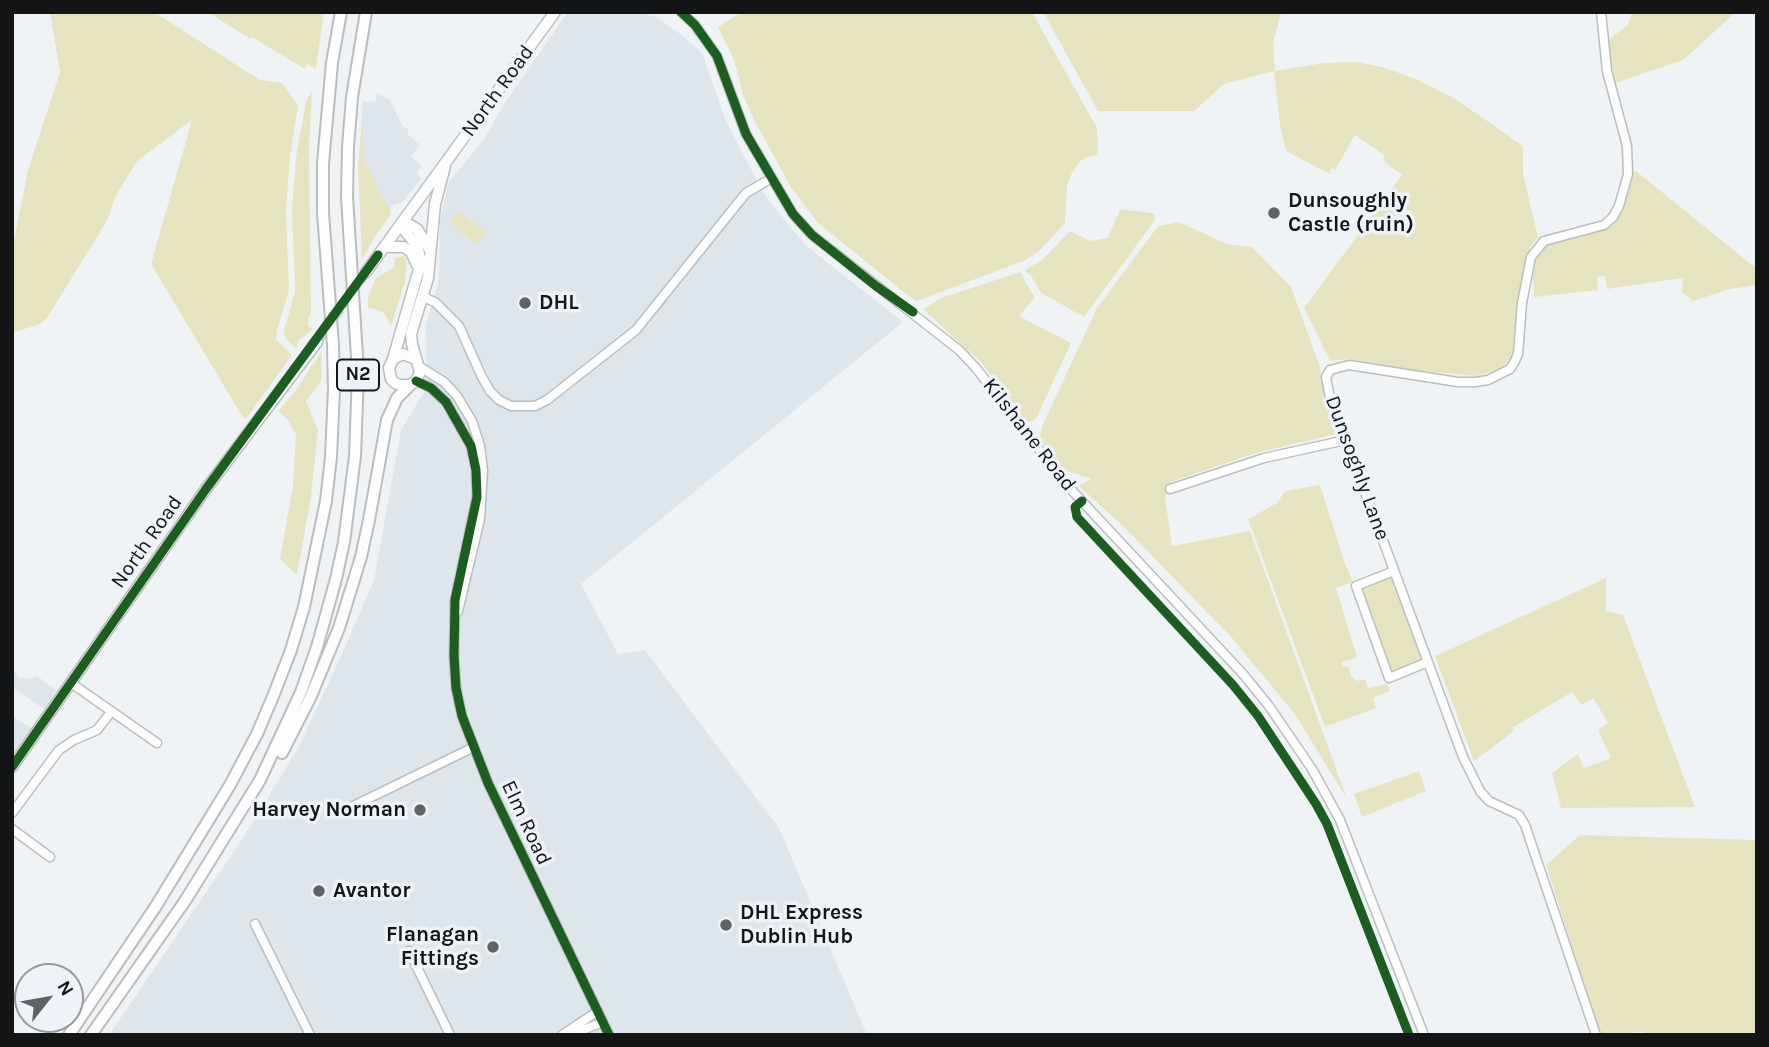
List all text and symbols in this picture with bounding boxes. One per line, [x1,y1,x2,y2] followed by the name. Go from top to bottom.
[456,40,540,142] street label: North Road
[1288,188,1414,238] place label: Dunsoughly Castle (ruin)
[1266,205,1282,221] marker: Dunsoughly Castle (ruin)
[539,290,579,316] place label: DHL
[517,295,533,311] marker: DHL
[337,360,379,390] road number: N2
[977,373,1081,497] street label: Kilshane Road
[1319,392,1395,544] street label: Dunsoghly Lane
[106,491,188,593] street label: North Road
[495,777,557,869] street label: Elm Road
[252,797,406,823] place label: Harvey Norman
[412,802,428,818] marker: Harvey Norman
[333,878,410,904] place label: Avantor
[311,883,327,899] marker: Avantor
[740,900,863,950] place label: DHL Express Dublin Hub
[718,917,734,933] marker: DHL Express Dublin Hub
[386,922,479,972] place label: Flanagan Fittings
[485,939,501,955] marker: Flanagan Fittings
[14,963,84,1033] north arrow
[52,977,78,1000] text: N

